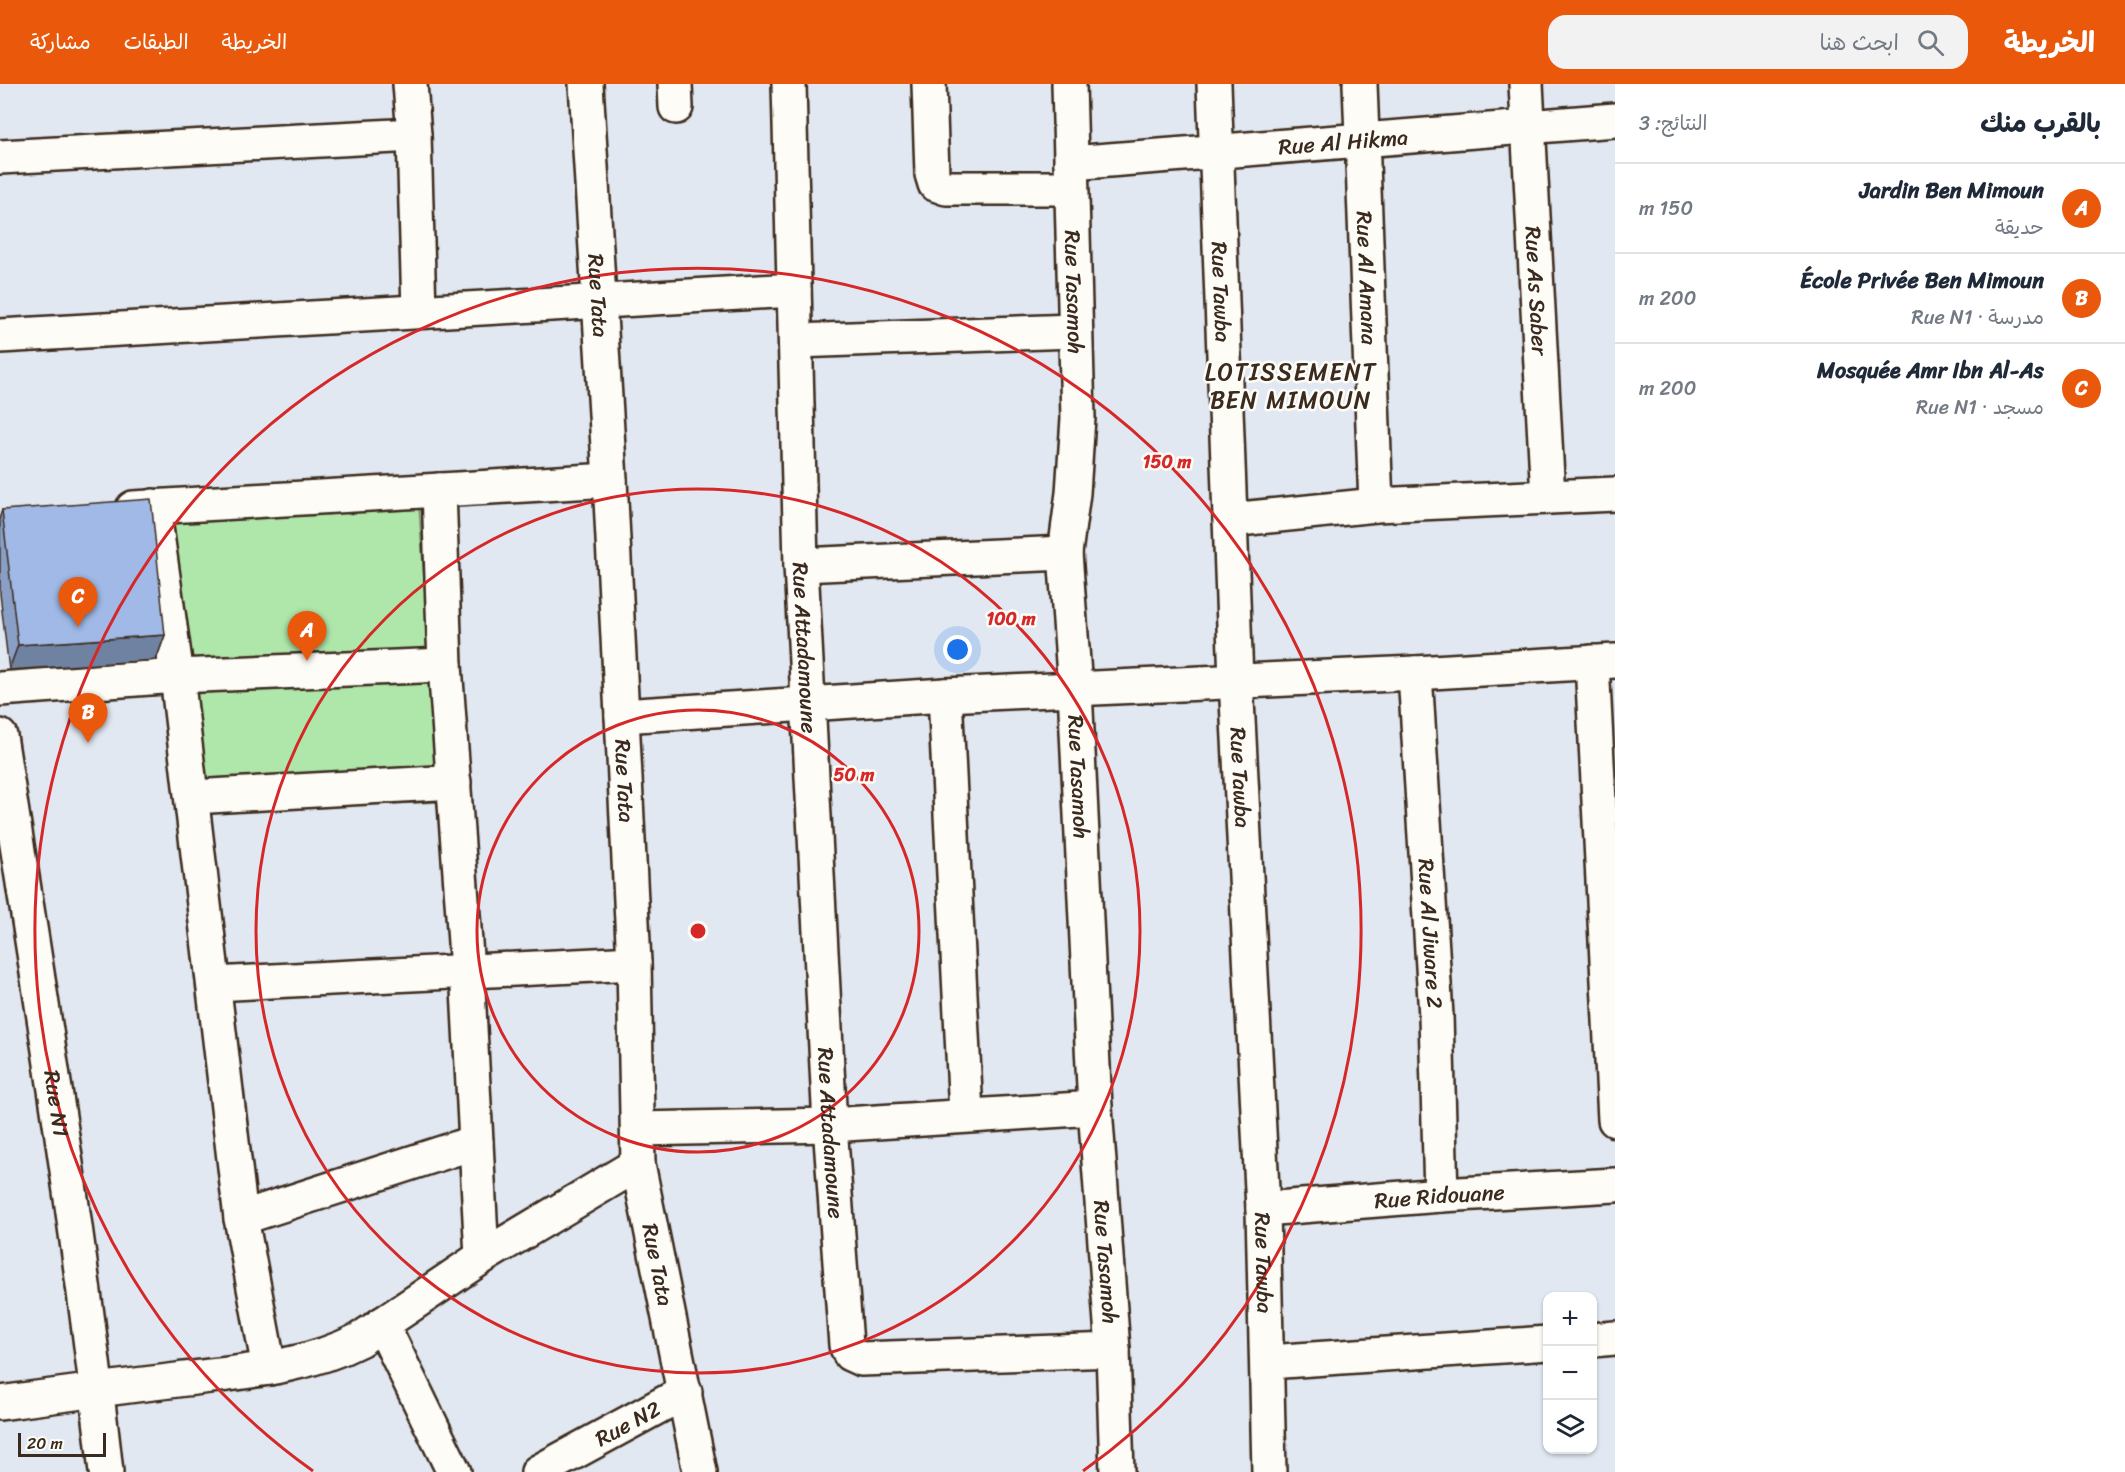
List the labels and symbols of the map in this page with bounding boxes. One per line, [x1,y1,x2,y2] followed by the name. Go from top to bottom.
[1277,117,1409,166] street label: Rue Al Hikma
[1345,210,1389,346] street label: Rue Al Amana
[1514,225,1560,357] street label: Rue As Saber
[1053,230,1096,354] street label: Rue Tasamoh
[1200,241,1243,343] street label: Rue Tawba
[577,253,621,339] street label: Rue Tata
[1205,351,1377,421] district label: LOTISSEMENT BEN MIMOUN
[1143,446,1191,478] text: 150 m
[781,561,829,734] street label: Rue Attadamoune
[58,578,98,627] pin: C
[987,603,1036,635] text: 100 m
[288,612,326,661] pin: A
[943,635,972,664] your location
[68,694,107,743] pin: B
[1057,714,1102,839] street label: Rue Tasamoh
[1219,726,1263,829] street label: Rue Tawba
[604,738,647,824] street label: Rue Tata
[834,759,875,791] text: 50 m
[1407,857,1455,1010] street label: Rue Al Jiware 2
[688,921,708,941] centre of rings
[807,1046,856,1220] street label: Rue Attadamoune
[33,1067,81,1140] street label: Rue N1
[1373,1172,1506,1220] street label: Rue Ridouane
[1082,1199,1130,1325] street label: Rue Tasamoh
[1244,1212,1285,1314] street label: Rue Tawba
[631,1220,686,1309] street label: Rue Tata
[587,1389,668,1457] street label: Rue N2
[18,1430,106,1458] scale bar

